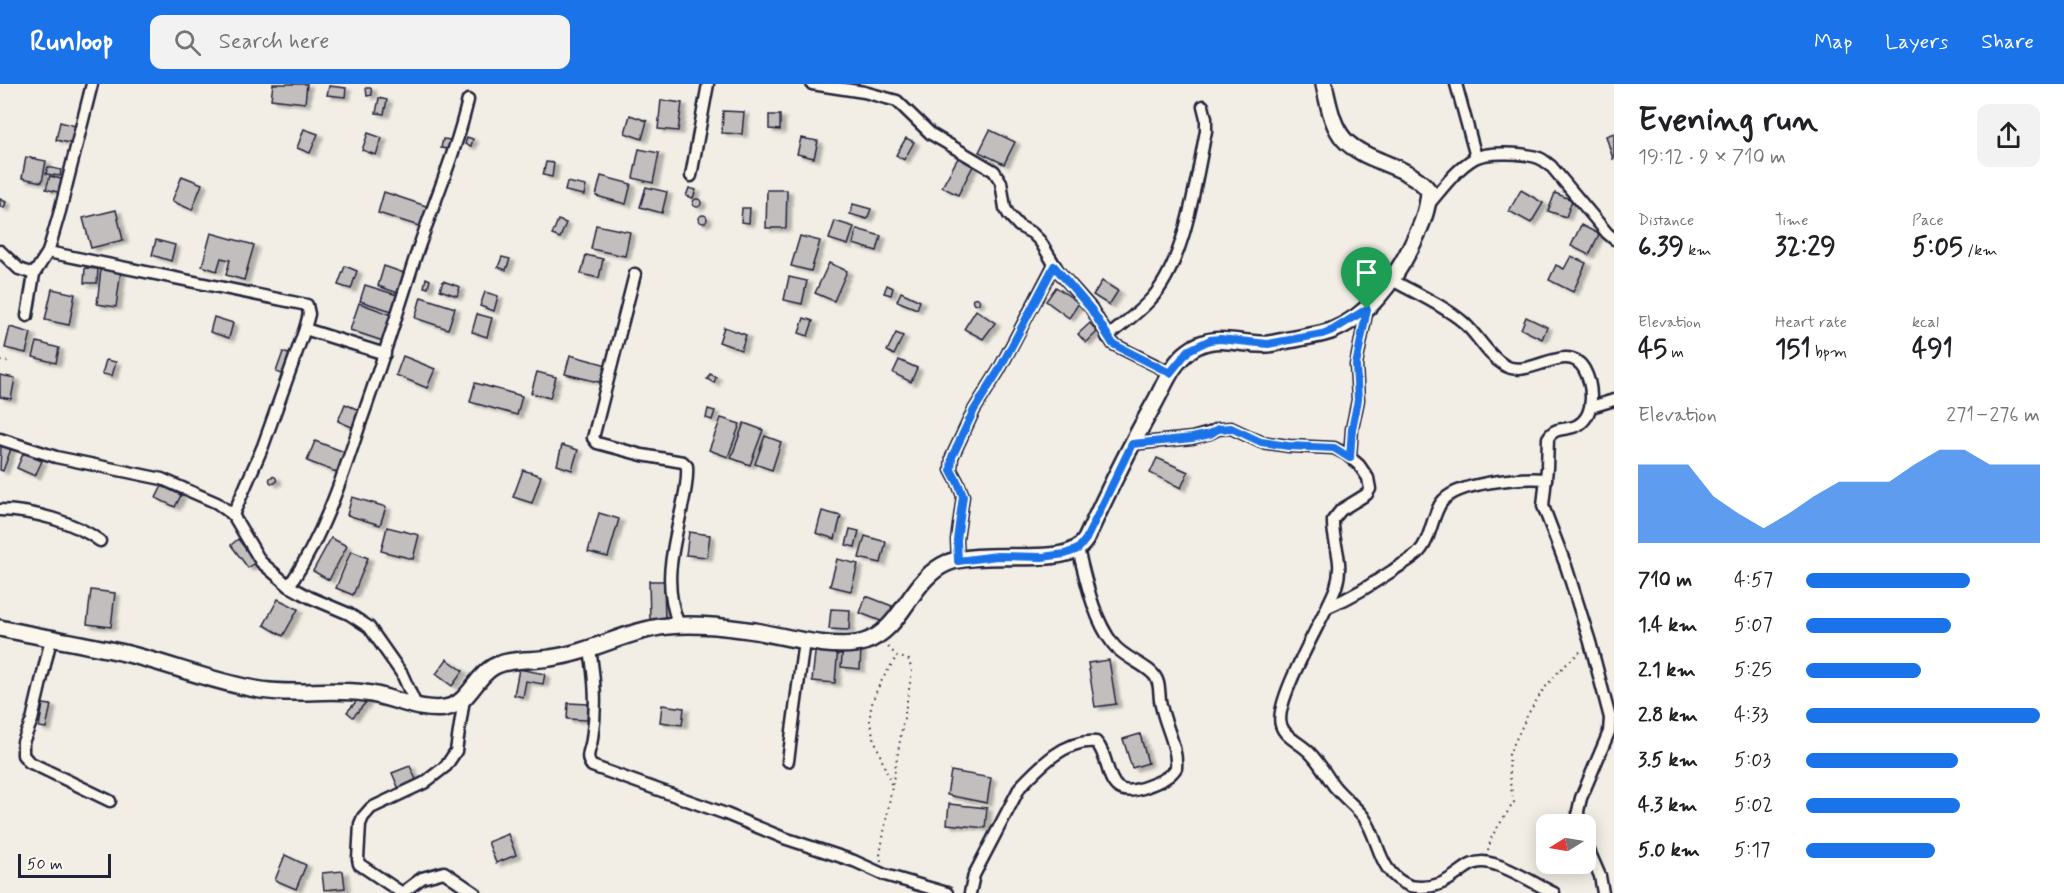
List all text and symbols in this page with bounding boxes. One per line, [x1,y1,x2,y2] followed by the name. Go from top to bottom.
[150,15,570,69] search box
[30,24,114,61] text: Runloop
[171,26,204,59] icon: search
[219,28,329,56] text: Search here
[1814,28,1852,56] text: Map
[1885,28,1948,56] text: Layers
[1981,28,2034,56] text: Share
[1638,99,1818,143] text: Evening run
[1977,104,2040,167] button: share
[1638,144,1786,171] text: 19:12 · 9 × 710 m
[1638,210,1694,231] text: Distance
[1775,210,1809,231] text: Time
[1912,210,1944,231] text: Pace
[1638,231,1684,265] text: 6.39
[1775,231,1836,265] text: 32:29
[1912,231,1963,265] text: 5:05
[1684,240,1712,261] text: km
[1963,240,1998,261] text: /km
[1341,247,1392,309] pin
[1350,256,1383,289] icon: arrive
[1638,312,1701,333] text: Elevation
[1775,312,1847,333] text: Heart rate
[1912,312,1939,333] text: kcal
[1638,333,1667,367] text: 45
[1775,333,1811,367] text: 151
[1912,333,1953,367] text: 491
[1667,342,1684,363] text: m
[1811,342,1847,363] text: bpm
[1638,402,1717,429] text: Elevation
[1946,402,2040,429] text: 271–276 m
[1638,567,1692,594] text: 710 m
[1734,567,1773,594] text: 4:57
[1638,612,1697,639] text: 1.4 km
[1734,612,1773,639] text: 5:07
[1638,657,1695,684] text: 2.1 km
[1734,657,1772,684] text: 5:25
[1638,702,1698,729] text: 2.8 km
[1734,702,1768,729] text: 4:33
[1638,747,1698,774] text: 3.5 km
[1734,747,1771,774] text: 5:03
[1638,792,1697,819] text: 4.3 km
[1734,792,1773,819] text: 5:02
[1536,814,1596,874] north arrow
[1536,814,1596,874] map controls
[1638,837,1700,864] text: 5.0 km
[1734,837,1770,864] text: 5:17
[18,851,111,878] scale bar
[27,854,63,875] text: 50 m

